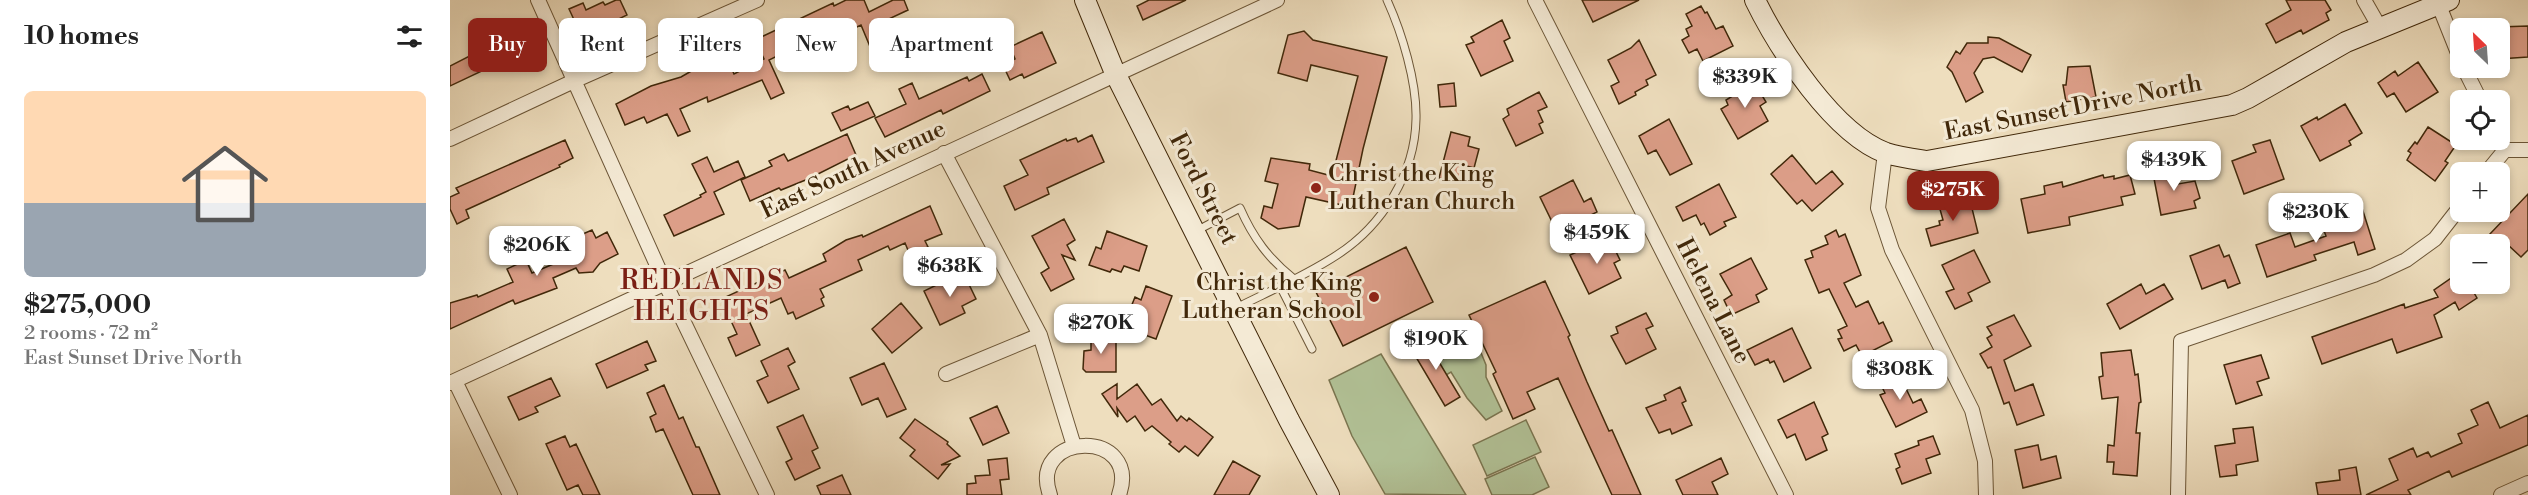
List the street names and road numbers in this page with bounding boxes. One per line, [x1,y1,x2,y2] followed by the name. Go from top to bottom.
[1942,68,2204,148] street label: East Sunset Drive North
[756,114,950,226] street label: East South Avenue
[1162,128,1244,250] street label: Ford Street
[1669,233,1757,369] street label: Helena Lane

